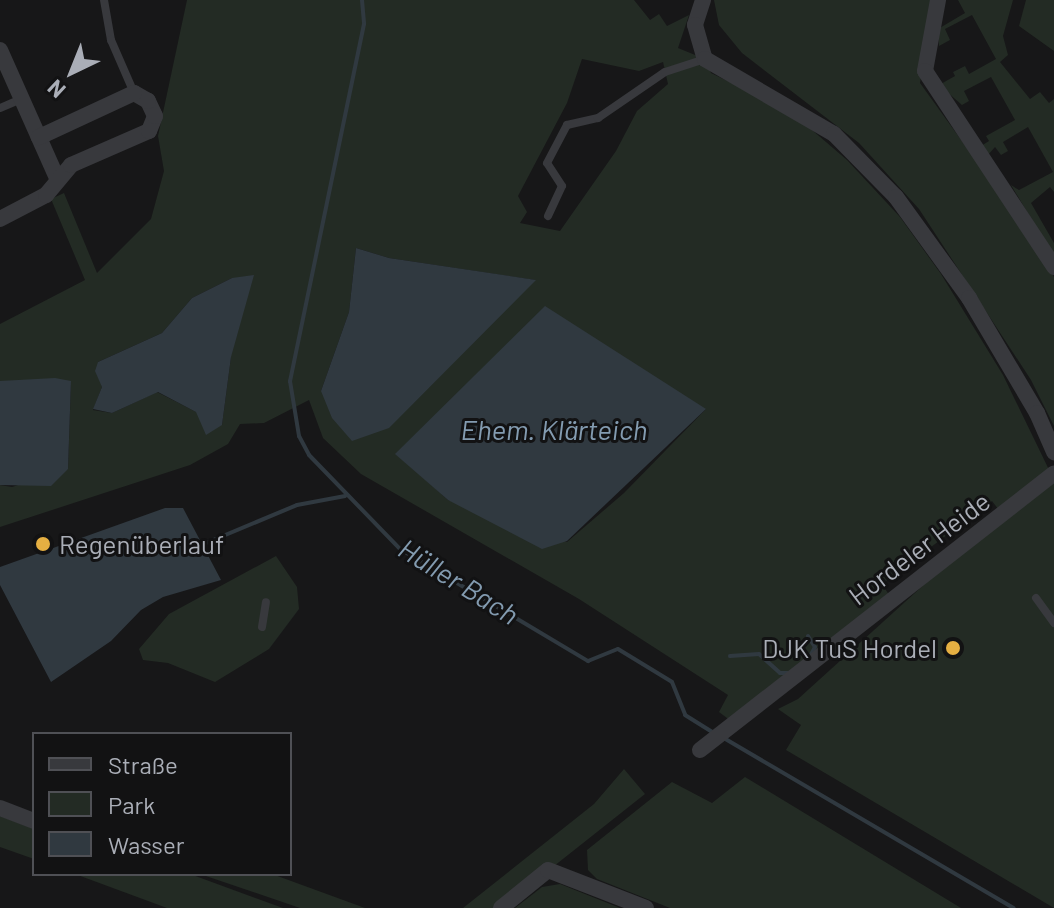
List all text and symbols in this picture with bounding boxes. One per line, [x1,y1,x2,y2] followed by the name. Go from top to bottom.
[32,32,112,112] north arrow
[41,75,70,104] text: N
[461,412,647,446] water label: Ehem. Klärteich
[842,485,996,611] street label: Hordeler Heide
[59,528,224,560] place label: Regenüberlauf
[393,531,525,631] water label: Hüller Bach
[34,535,52,553] marker: Regenüberlauf
[762,632,937,664] place label: DJK TuS Hordel
[944,639,962,657] marker: DJK TuS Hordel
[32,732,292,876] legend
[108,750,178,779] text: Straße
[108,790,155,819] text: Park
[108,830,184,859] text: Wasser

